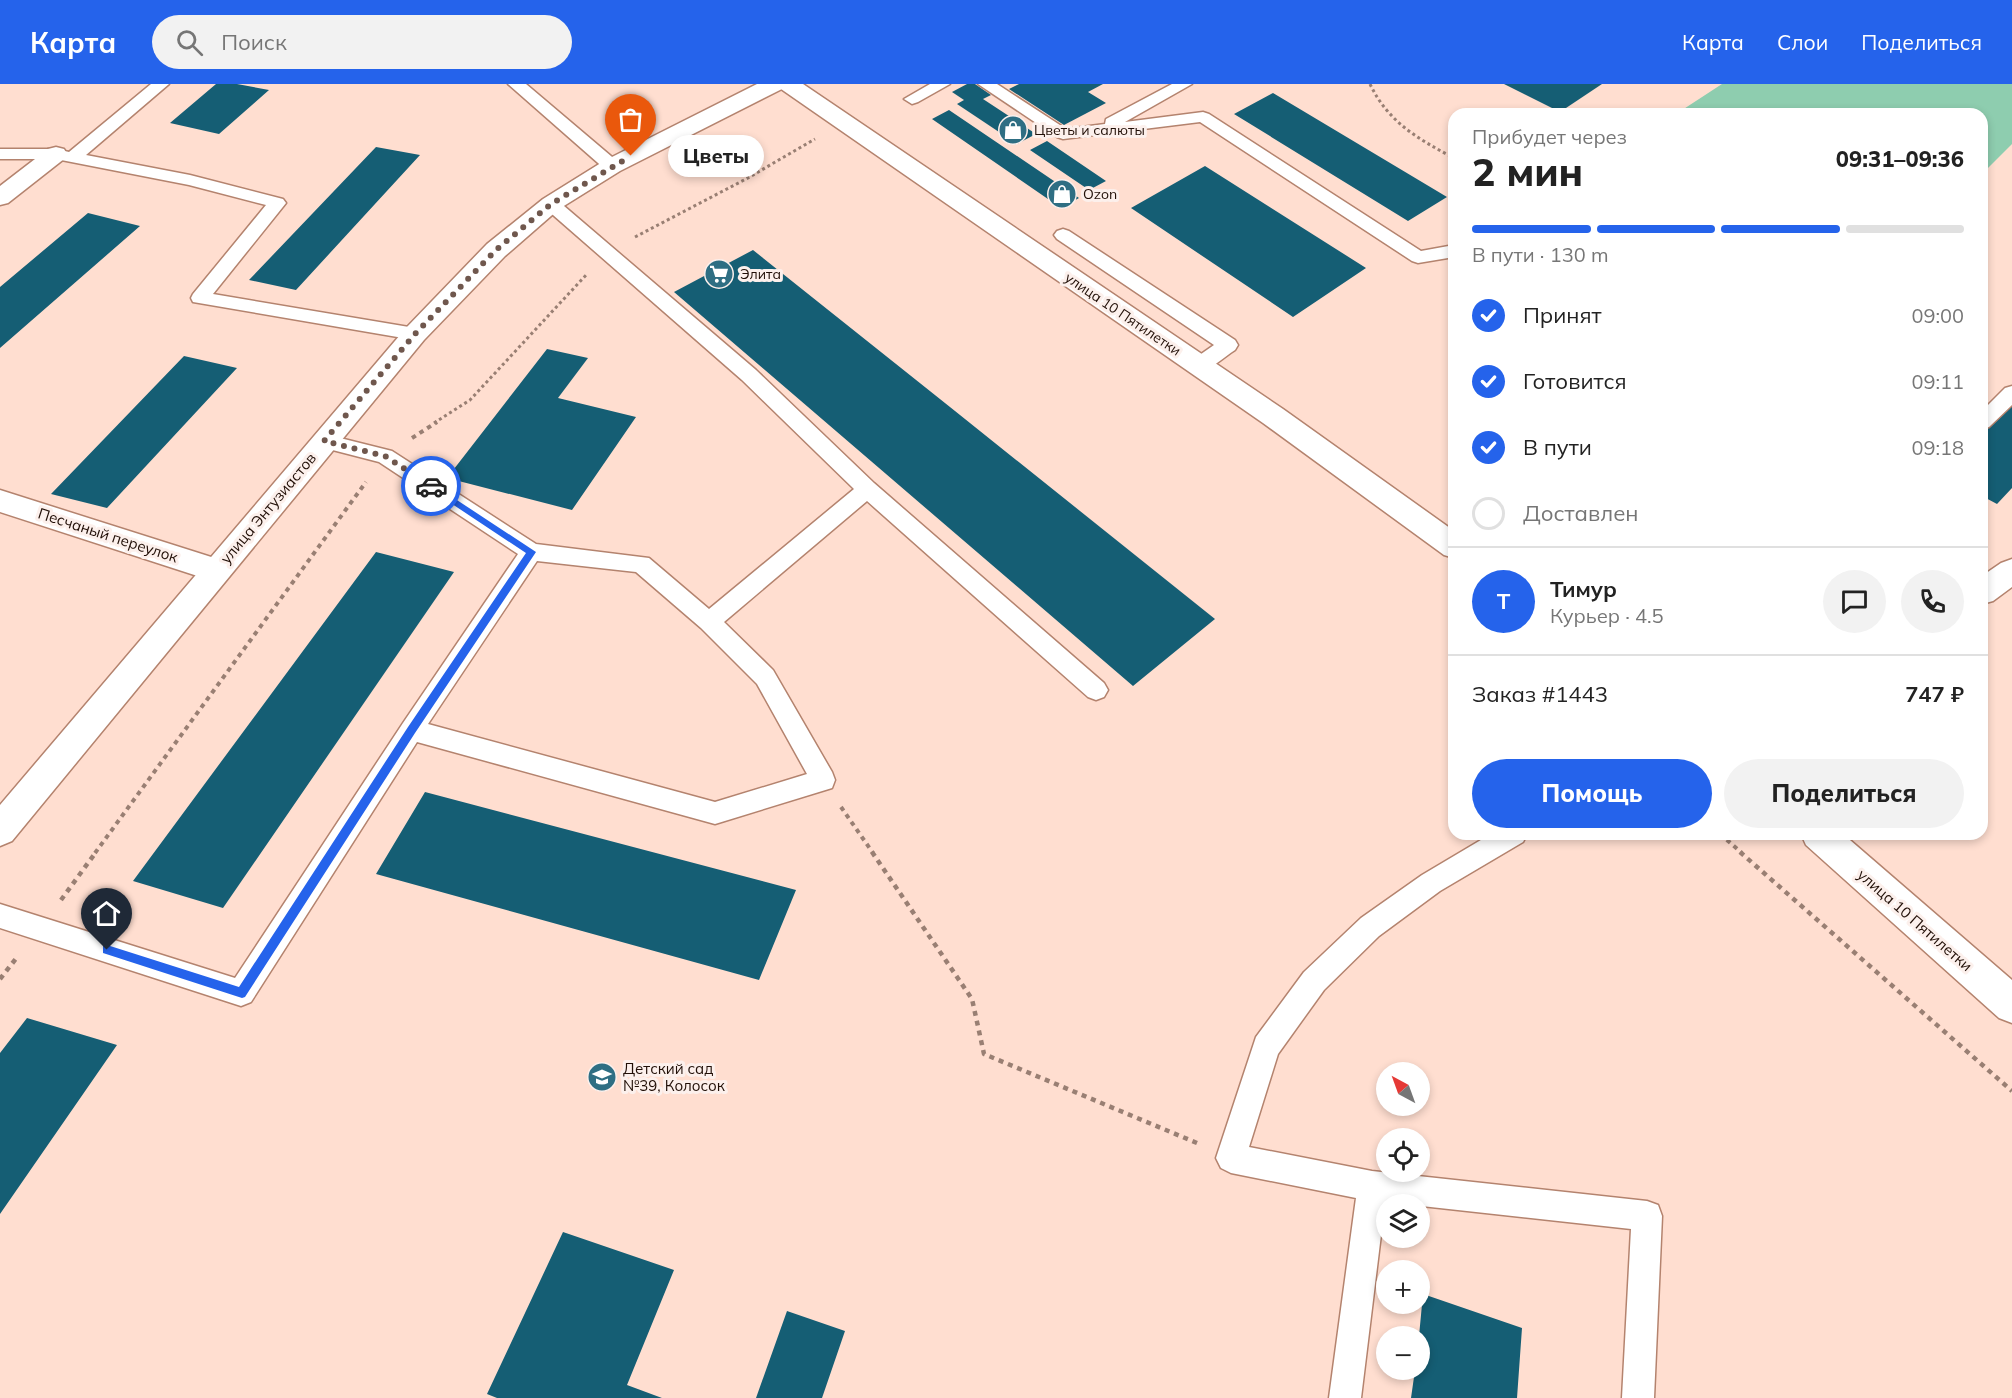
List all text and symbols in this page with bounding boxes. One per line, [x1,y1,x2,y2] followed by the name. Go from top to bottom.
[152,15,572,69] search box
[30,25,116,60] text: Карта
[173,26,206,59] icon: search
[221,28,287,56] text: Поиск
[1682,29,1744,55] text: Карта
[1777,29,1828,55] text: Слои
[1861,29,1982,55] text: Поделиться
[605,94,656,156] pin
[614,103,647,136] icon: bag
[997,114,1029,146] shop icon: Цветы и салюты
[1034,121,1145,139] place label: Цветы и салюты
[1472,124,1627,149] text: Прибудет через
[667,135,763,177] callout: Цветы
[683,143,749,168] text: Цветы
[1836,145,1964,173] text: 09:31–09:36
[1472,147,1583,196] text: 2 мин
[1046,178,1078,210] shop icon: Ozon
[1083,185,1117,203] place label: Ozon
[1472,242,1608,267] text: В пути · 130 m
[703,258,735,290] supermarket icon: Элита
[740,265,781,283] place label: Элита
[1062,268,1184,360] street label: улица 10 Пятилетки
[1472,299,1505,332] icon: check
[1523,301,1602,329] text: Принят
[1911,303,1964,328] text: 09:00
[1472,365,1505,398] icon: check
[1523,367,1627,395] text: Готовится
[1911,369,1964,394] text: 09:11
[1472,431,1505,464] icon: check
[1523,433,1592,461] text: В пути
[1911,435,1964,460] text: 09:18
[216,449,320,567] street label: улица Энтузиастов
[401,456,461,516] courier
[415,470,448,503] icon: car
[1523,499,1639,527] text: Доставлен
[36,503,181,567] street label: Песчаный переулок
[1823,570,1886,633] button: chat
[1901,570,1964,633] button: phone
[1550,575,1617,603] text: Тимур
[1497,587,1510,615] text: Т
[1550,603,1664,628] text: Курьер · 4.5
[1472,680,1608,708] text: Заказ #1443
[1905,680,1964,708] text: 747 ₽
[1472,759,1712,828] button: Помощь
[1724,759,1964,828] button: Поделиться
[1854,865,1976,975] street label: улица 10 Пятилетки
[81,888,132,950] pin
[90,897,123,930] icon: home
[623,1059,726,1095] place label: Детский сад №39, Колосок
[586,1061,618,1093] school or university icon: Детский сад №39, Колосок
[1376,1062,1430,1116] north arrow
[1376,1062,1430,1380] map controls
[1376,1128,1430,1182] button: locate
[1376,1194,1430,1248] button: layers
[1376,1260,1430,1314] button: +
[1376,1326,1430,1380] button: −

